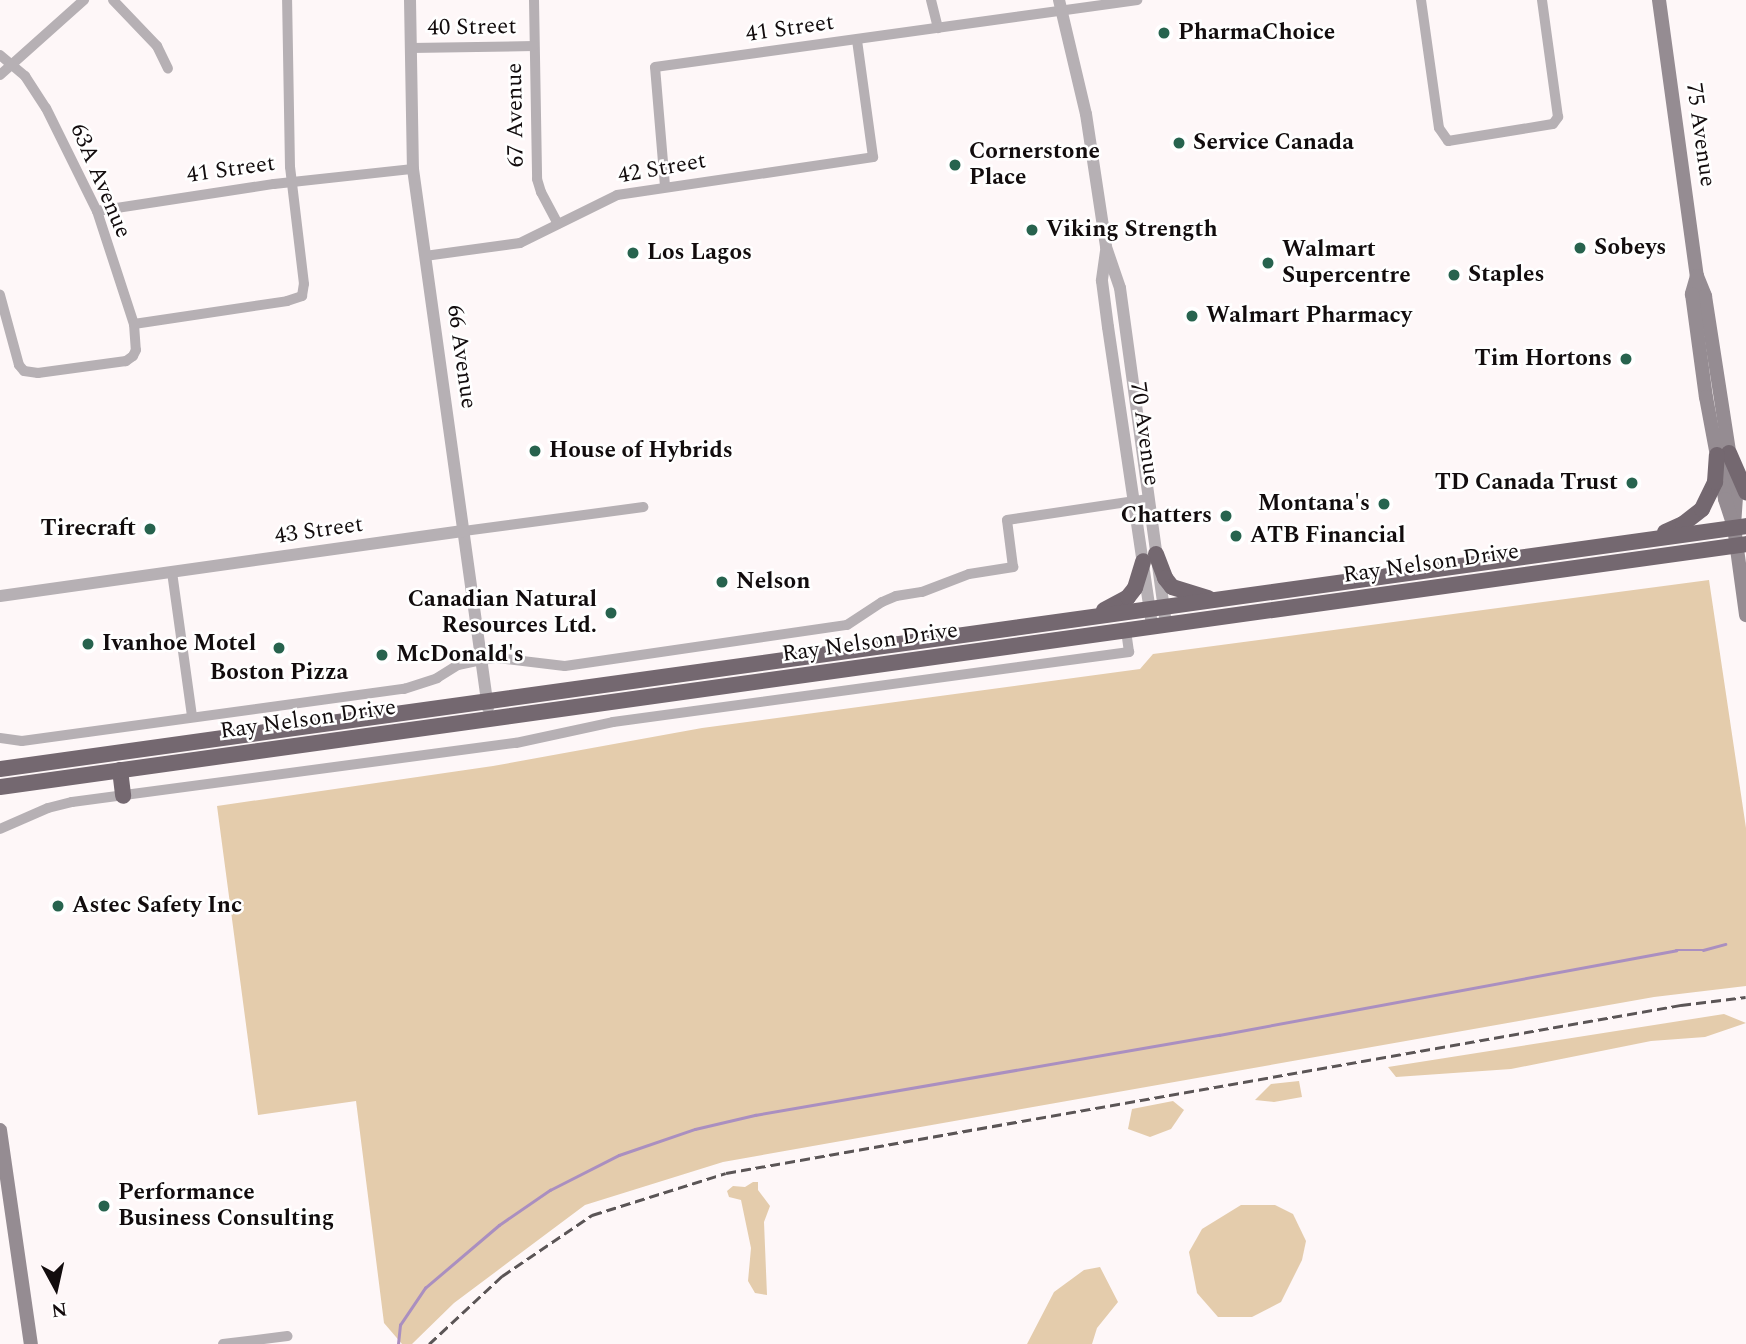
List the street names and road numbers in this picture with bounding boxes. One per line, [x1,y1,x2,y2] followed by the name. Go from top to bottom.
[744,9,836,49] street label: 41 Street
[427,13,517,43] street label: 40 Street
[501,62,531,168] street label: 67 Avenue
[1679,81,1721,189] street label: 75 Avenue
[63,119,137,243] street label: 63A Avenue
[616,148,708,190] street label: 42 Street
[185,150,277,190] street label: 41 Street
[440,303,482,411] street label: 66 Avenue
[1123,380,1165,488] street label: 70 Avenue
[273,511,365,551] street label: 43 Street
[1341,538,1521,590] street label: Ray Nelson Drive
[780,617,960,669] street label: Ray Nelson Drive
[218,694,398,746] street label: Ray Nelson Drive

